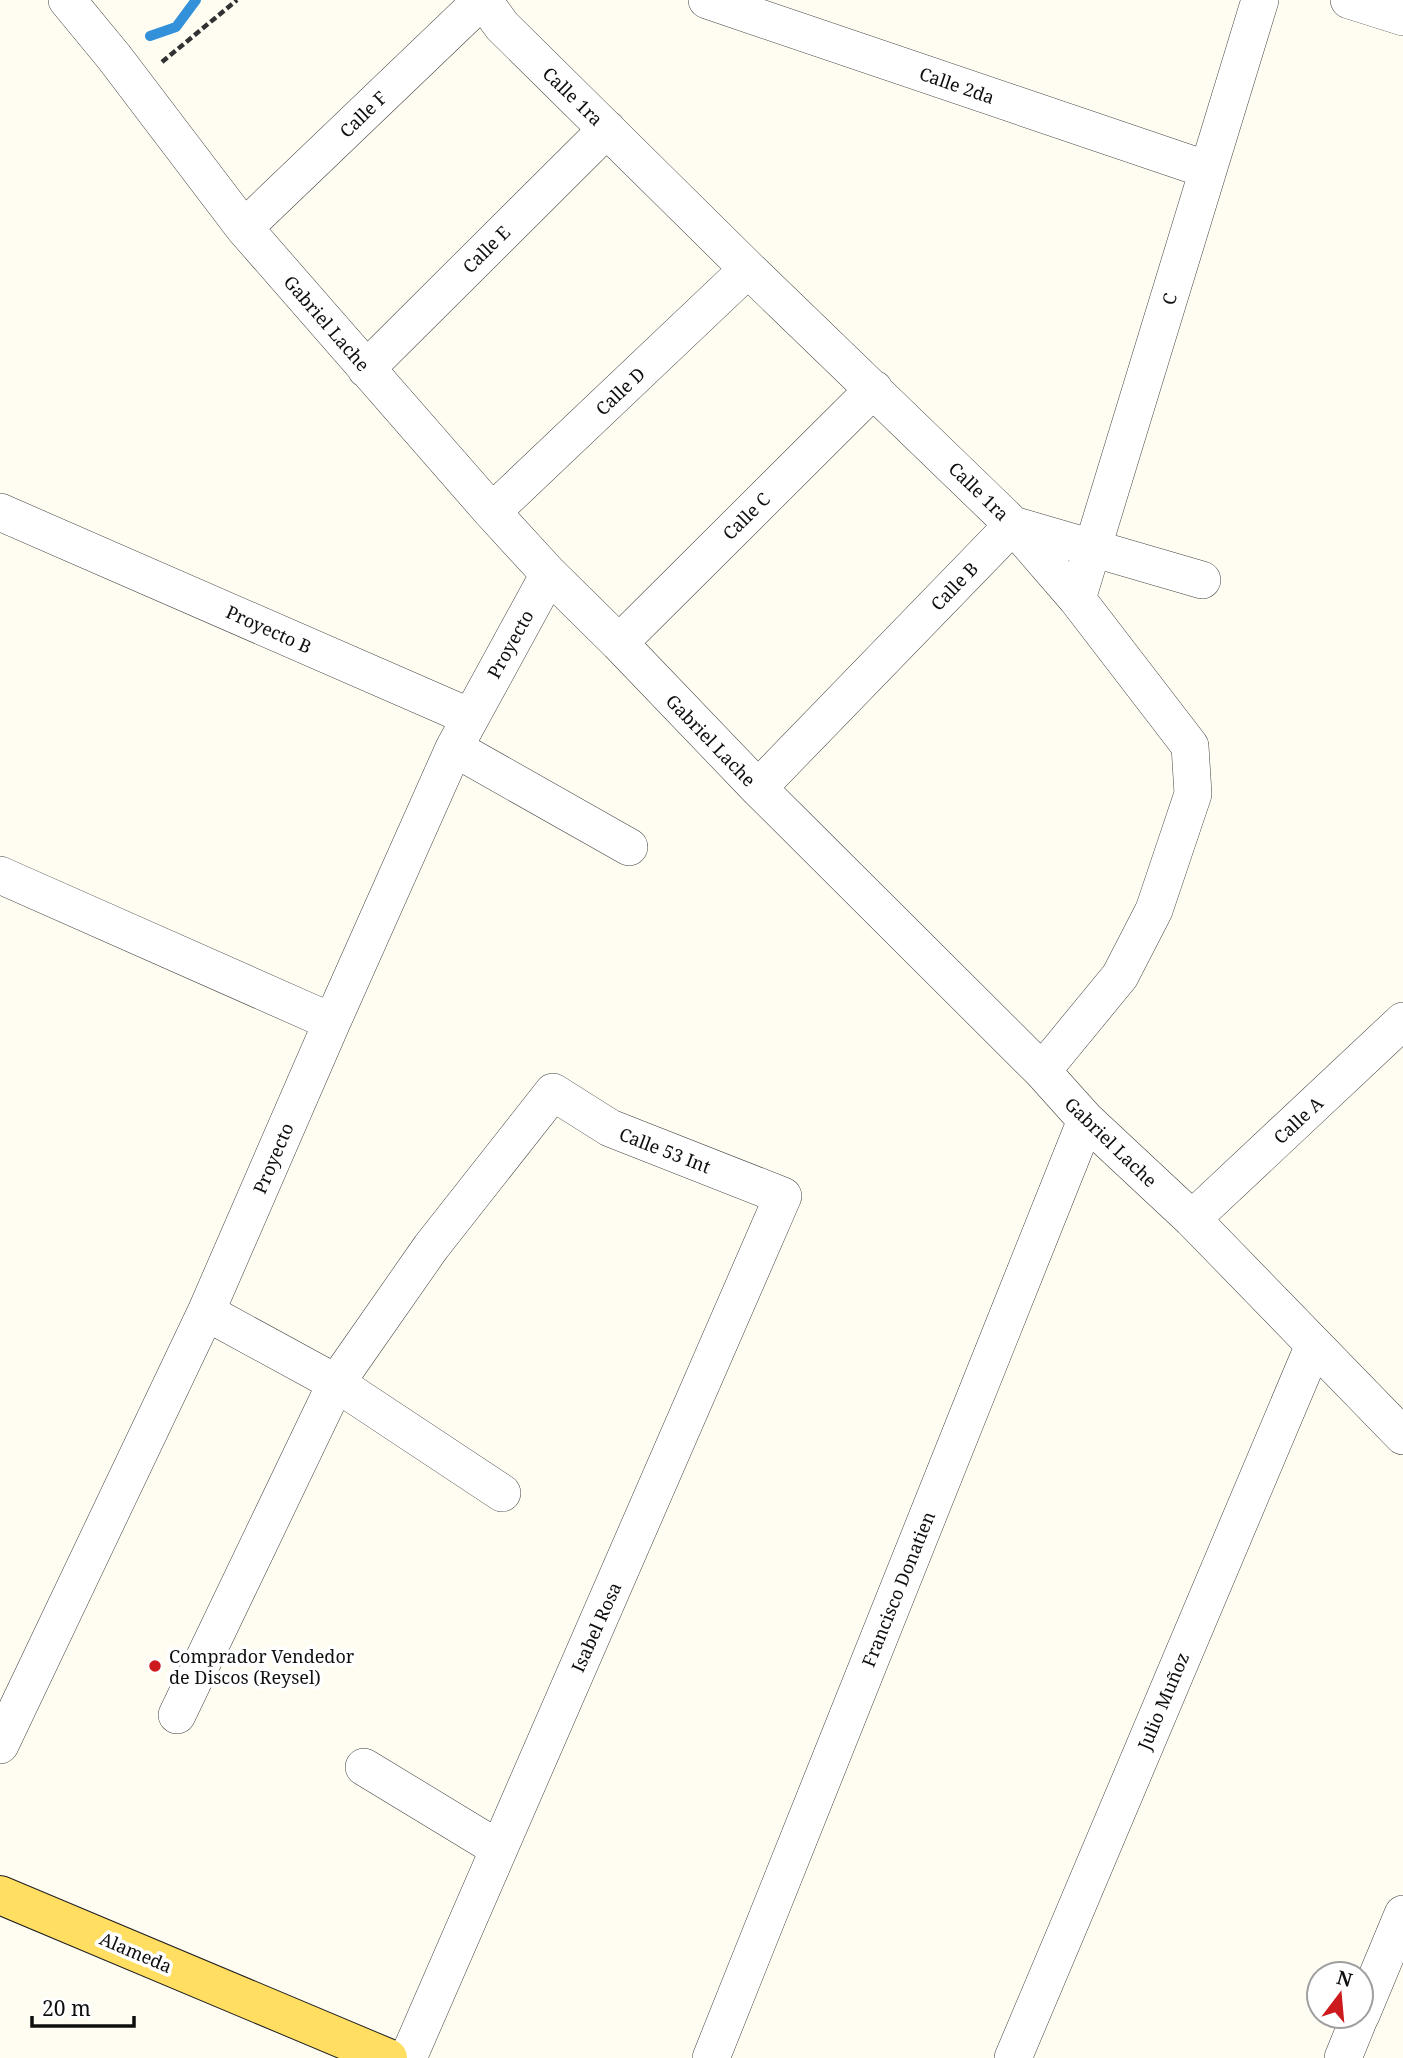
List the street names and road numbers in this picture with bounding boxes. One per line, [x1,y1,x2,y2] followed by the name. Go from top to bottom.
[538,61,608,131] street label: Calle 1ra
[916,61,998,109] street label: Calle 2da
[334,85,392,143] street label: Calle F
[457,220,515,278] street label: Calle E
[279,270,375,376] street label: Gabriel Lache
[1156,290,1182,308] street label: C
[590,362,650,420] street label: Calle D
[944,456,1014,526] street label: Calle 1ra
[717,487,775,545] street label: Calle C
[925,557,983,615] street label: Calle B
[222,599,316,659] street label: Proyecto B
[481,605,539,683] street label: Proyecto
[661,689,761,791] street label: Gabriel Lache
[1268,1091,1328,1149] street label: Calle A
[1060,1092,1162,1192] street label: Gabriel Lache
[247,1119,299,1197] street label: Proyecto
[616,1122,714,1178] street label: Calle 53 Int
[856,1507,940,1670] street label: Francisco Donatien
[565,1578,627,1676] street label: Isabel Rosa
[1131,1649,1194,1754] street label: Julio Muñoz
[96,1926,176,1978] street label: Alameda

